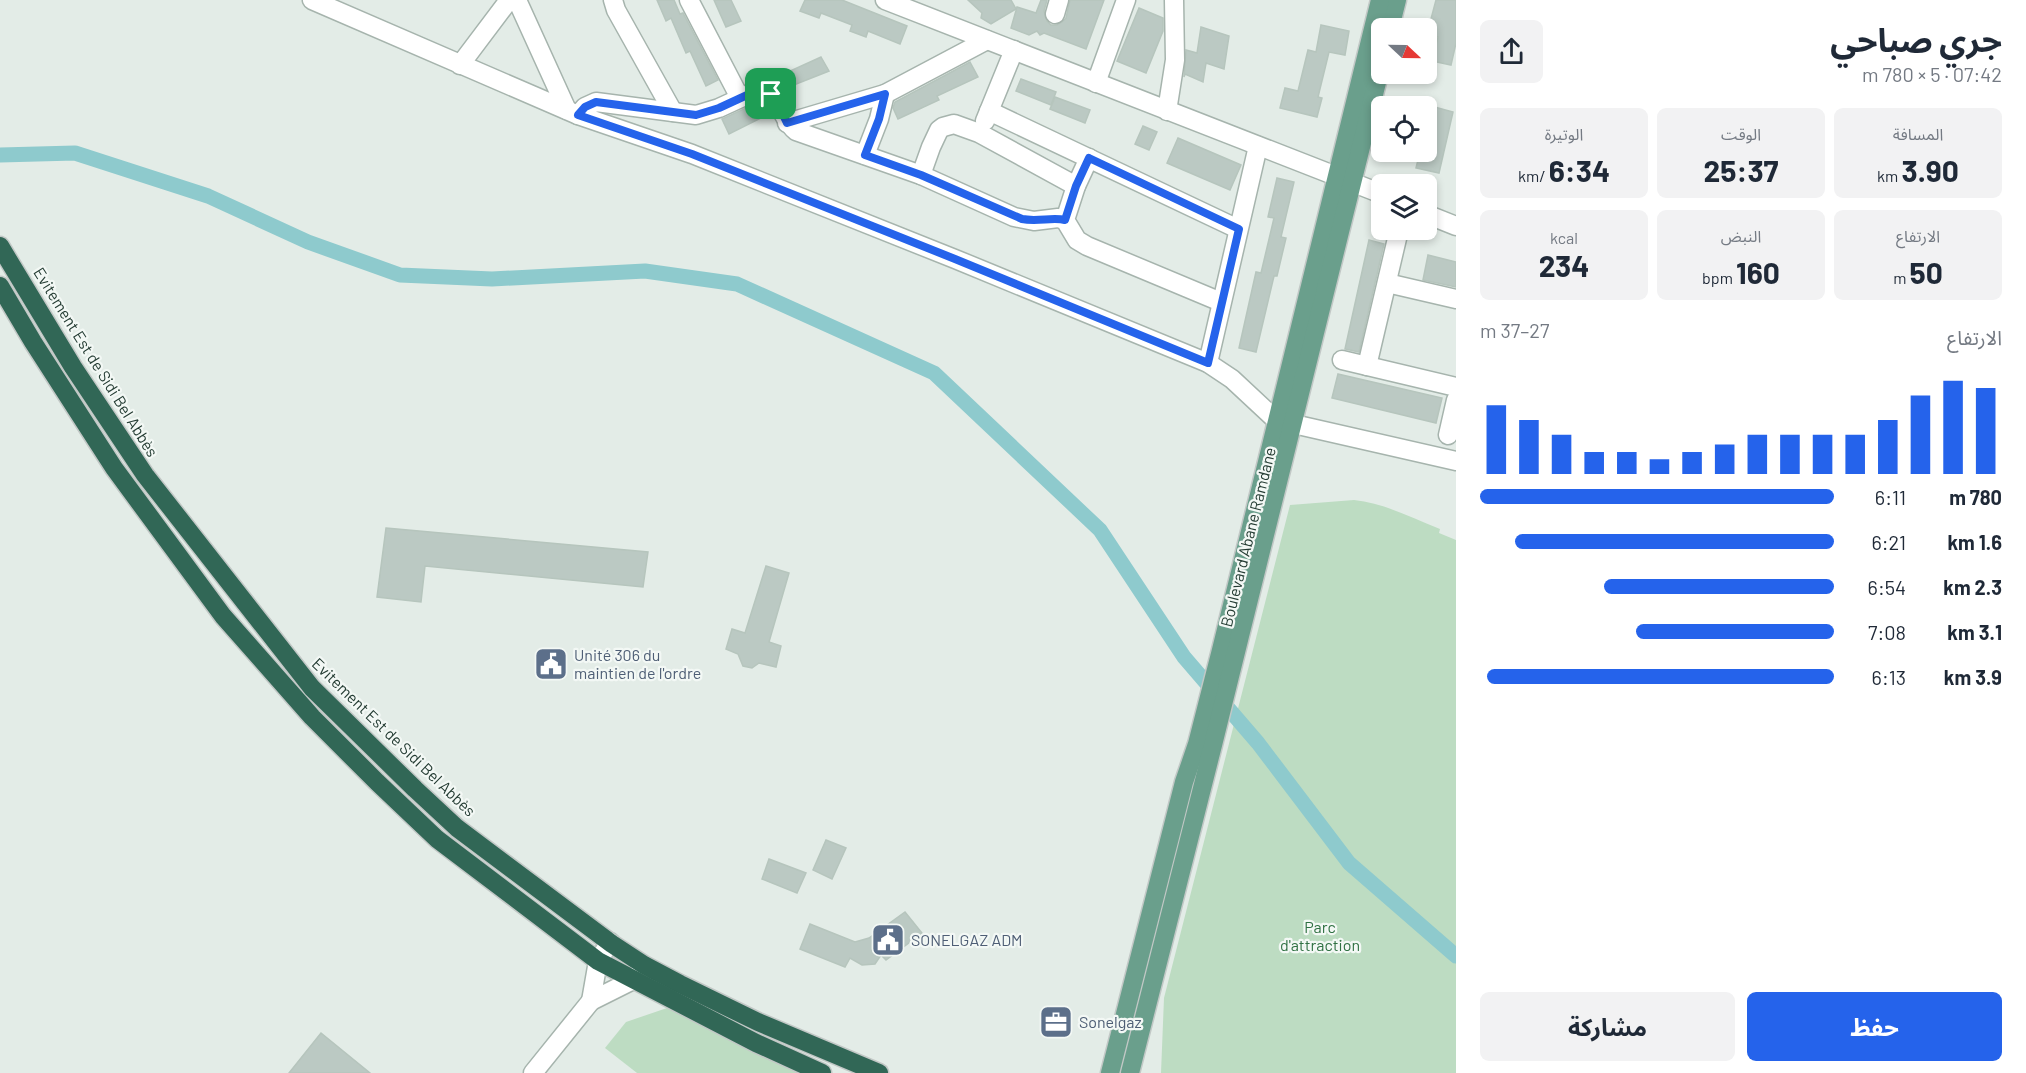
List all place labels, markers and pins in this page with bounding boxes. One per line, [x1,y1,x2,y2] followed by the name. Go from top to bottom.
[745,68,796,119] pin
[574,645,701,682] place label: Unité 306 du maintien de l'ordre
[533,646,569,682] public building icon: Unité 306 du maintien de l'ordre
[870,922,906,958] public building icon: SONELGAZ ADM
[911,930,1022,949] place label: SONELGAZ ADM
[1038,1004,1074,1040] office icon: Sonelgaz
[1079,1012,1142,1031] place label: Sonelgaz

